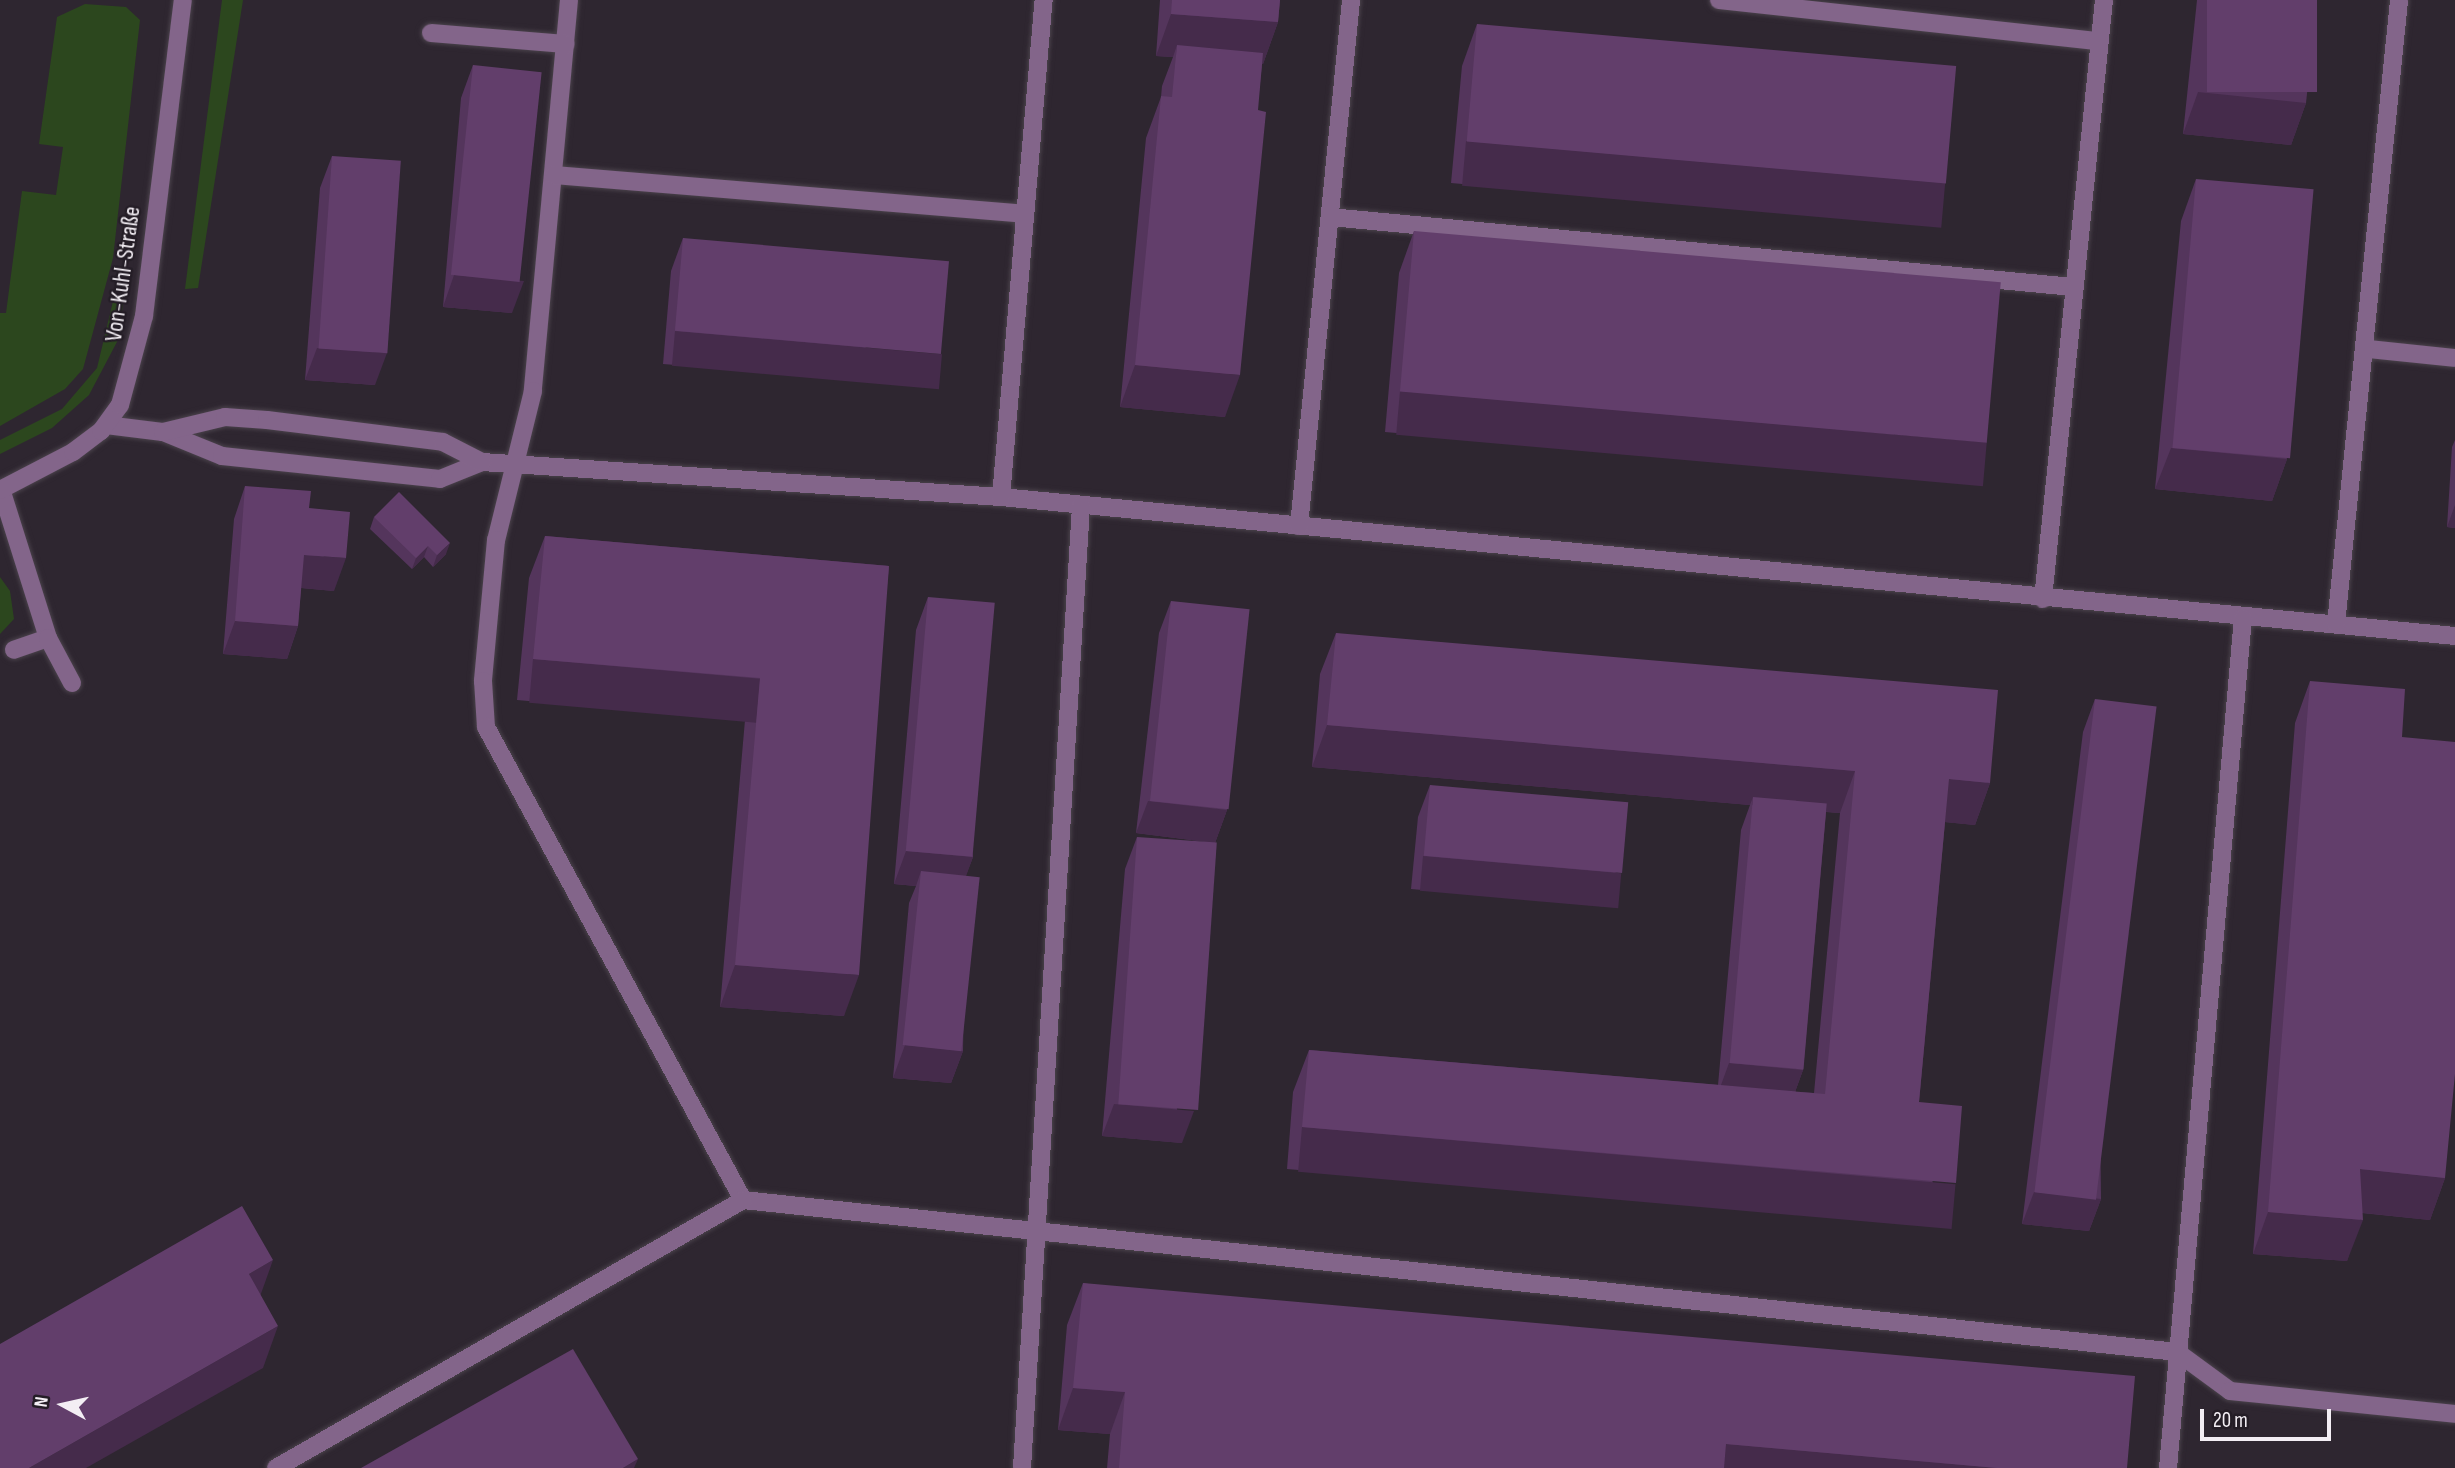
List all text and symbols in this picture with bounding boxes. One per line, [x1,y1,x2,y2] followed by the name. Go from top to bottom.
[99,205,147,343] street label: Von-Kuhl-Straße
[28,1370,98,1440] north arrow
[2203,1394,2334,1438] scale bar
[30,1395,54,1409] text: N
[2213,1408,2248,1433] text: 20 m

